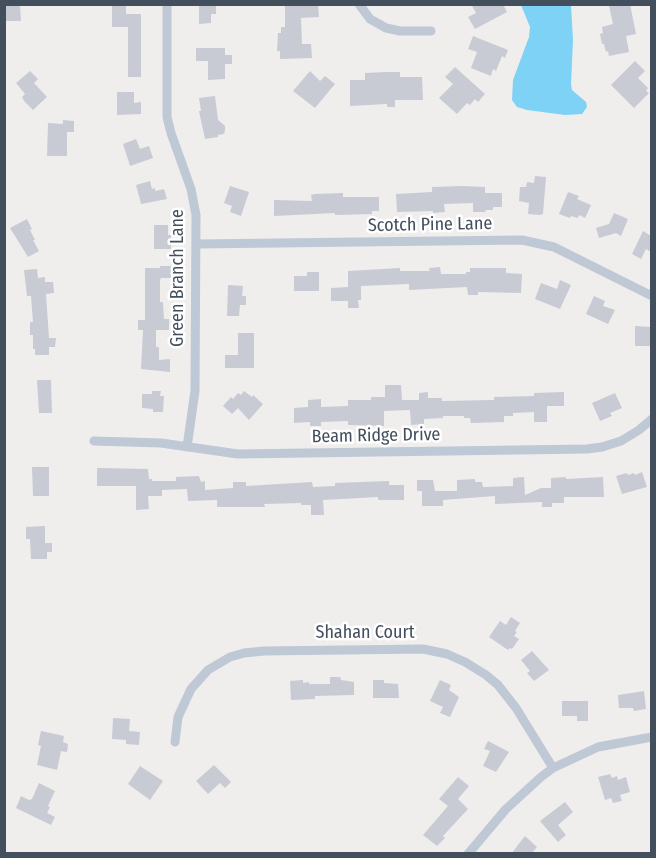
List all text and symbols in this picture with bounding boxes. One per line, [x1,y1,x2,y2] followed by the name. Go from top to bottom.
[167,209,189,347] street label: Green Branch Lane
[368,213,492,237] street label: Scotch Pine Lane
[311,424,441,448] street label: Beam Ridge Drive
[315,622,415,644] street label: Shahan Court

